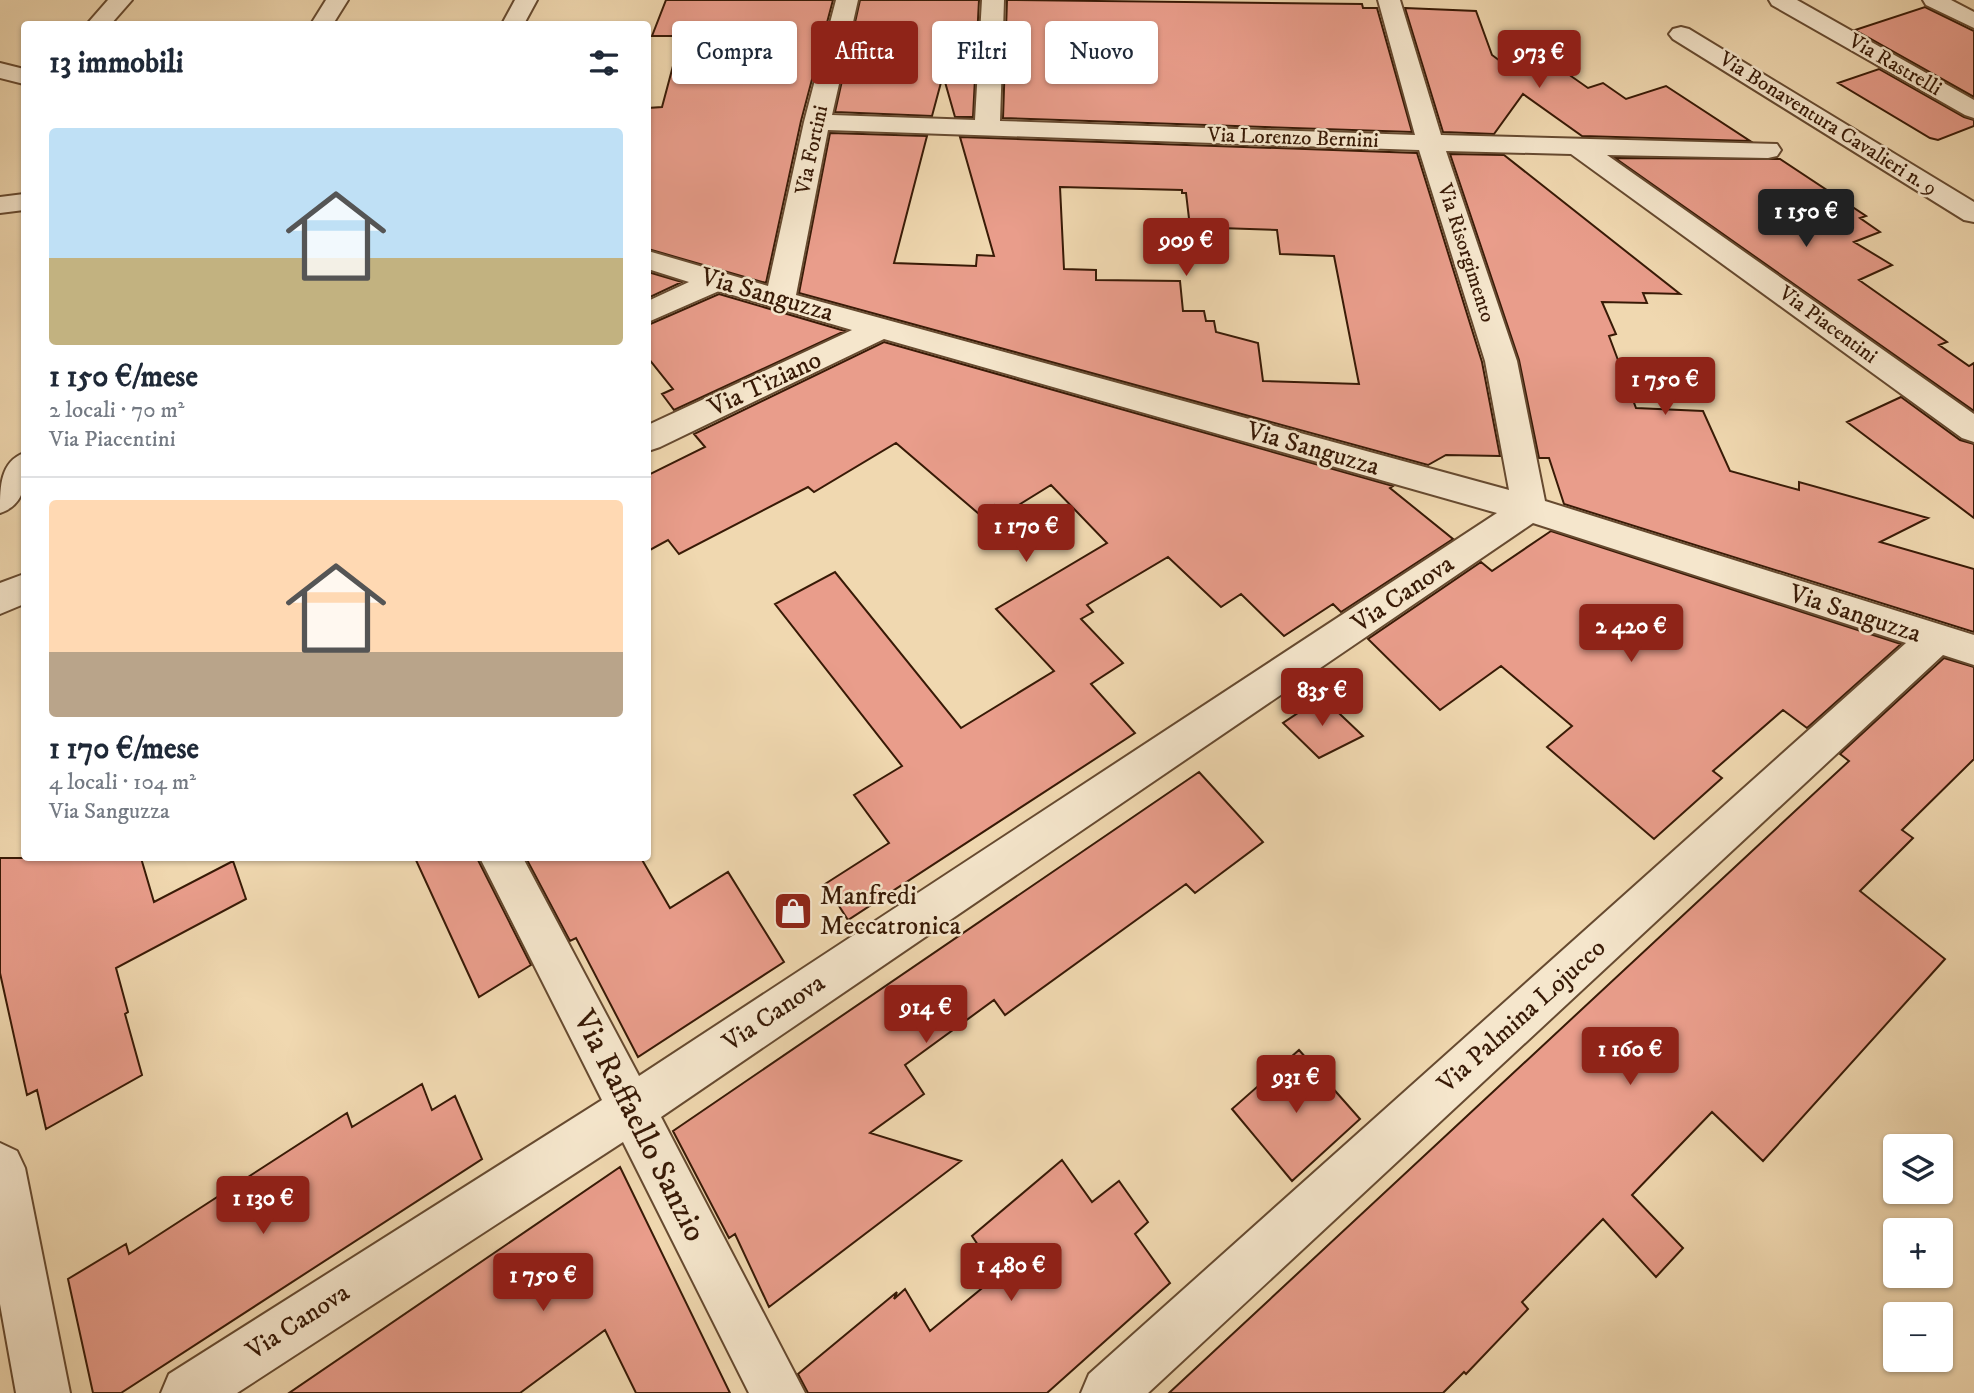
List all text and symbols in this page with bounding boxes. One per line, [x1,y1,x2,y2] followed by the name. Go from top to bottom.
[672,21,797,84] chip: Compra
[811,21,918,84] chip: Affitta
[932,21,1031,84] chip: Filtri
[1045,21,1158,84] chip: Nuovo
[1843,27,1946,102] street label: Via Rastrelli
[1490,31,1588,90] pin: 973 €
[1514,38,1564,67] text: 973 €
[585,44,623,82] icon: filters
[49,45,183,82] text: 13 immobili
[1713,46,1942,202] street label: Via Bonaventura Cavalieri n. 9
[790,103,834,198] street label: Via Fortini
[1206,122,1379,154] street label: Via Lorenzo Bernini
[273,173,399,299] icon: home
[1431,179,1501,326] street label: Via Risorgimento
[1741,190,1871,249] pin: 1 150 €
[1774,197,1838,226] text: 1 150 €
[1137,218,1235,278] pin: 909 €
[1159,226,1213,255] text: 909 €
[696,260,837,330] street label: Via Sanguzza
[1773,280,1882,369] street label: Via Piacentini
[702,343,827,425] street label: Via Tiziano
[1600,358,1730,417] pin: 1 750 €
[49,359,198,396] text: 1 150 €/mese
[1631,365,1699,394] text: 1 750 €
[49,396,185,425] text: 2 locali · 70 m²
[1242,414,1383,484] street label: Via Sanguzza
[49,425,176,454] text: Via Piacentini
[961,504,1091,564] pin: 1 170 €
[994,512,1058,541] text: 1 170 €
[273,545,399,671] icon: home
[1345,548,1461,641] street label: Via Canova
[1784,577,1925,651] street label: Via Sanguzza
[1566,604,1696,664] pin: 2 420 €
[1595,612,1667,641] text: 2 420 €
[1273,668,1371,728] pin: 835 €
[1297,676,1347,705] text: 835 €
[49,731,199,768] text: 1 170 €/mese
[49,768,196,797] text: 4 locali · 104 m²
[49,797,170,826] text: Via Sanguzza
[820,880,961,943] place label: Manfredi Meccatronica
[772,890,814,932] shop icon: Manfredi Meccatronica
[1430,932,1613,1101] street label: Via Palmina Lojucco
[716,967,832,1060] street label: Via Canova
[877,986,975,1045] pin: 914 €
[900,993,952,1022] text: 914 €
[563,1003,715,1248] street label: Via Raffaello Sanzio
[1565,1028,1695,1087] pin: 1 160 €
[1598,1035,1662,1064] text: 1 160 €
[1247,1056,1345,1115] pin: 931 €
[1273,1063,1319,1092] text: 931 €
[1883,1134,1953,1372] map controls
[1883,1134,1953,1204] button: layers
[198,1176,328,1236] pin: 1 130 €
[232,1184,294,1213] text: 1 130 €
[1883,1218,1953,1288] button: +
[946,1244,1076,1303] pin: 1 480 €
[977,1251,1045,1280] text: 1 480 €
[478,1254,608,1313] pin: 1 750 €
[509,1261,577,1290] text: 1 750 €
[239,1276,356,1368] street label: Via Canova
[1883,1302,1953,1372] button: −

